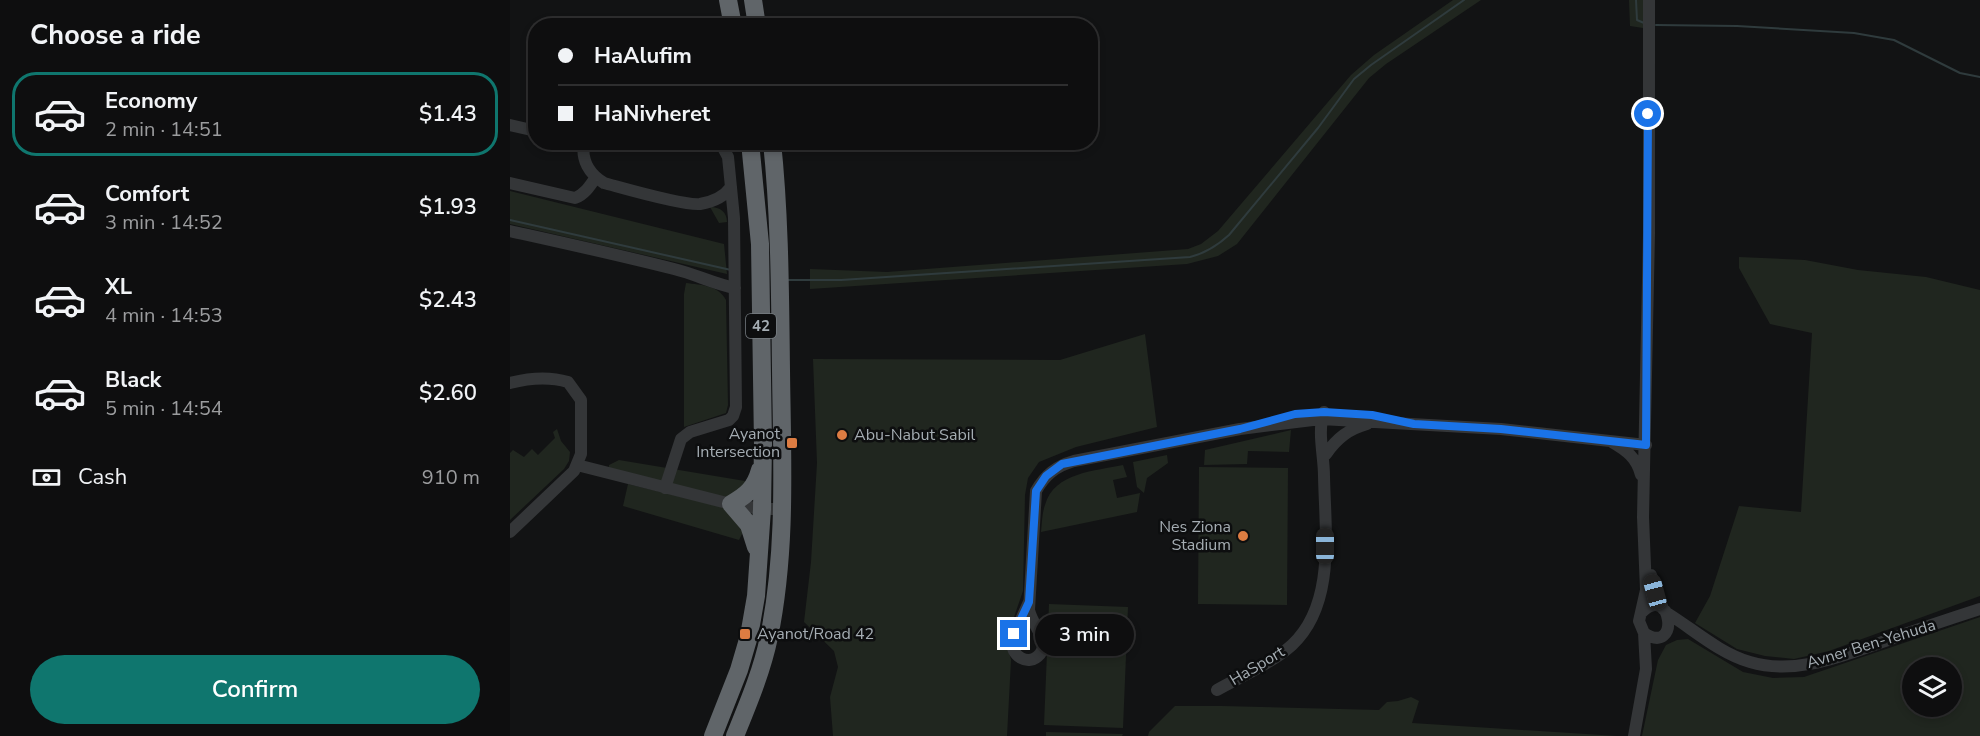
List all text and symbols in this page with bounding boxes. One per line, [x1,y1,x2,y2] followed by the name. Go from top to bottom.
[30,17,201,54] text: Choose a ride
[594,41,692,71] text: HaAlufim
[105,86,197,116] text: Economy
[33,87,87,141] icon: car
[419,99,477,129] text: $1.43
[594,99,710,129] text: HaNivheret
[1634,100,1661,127] route start
[105,116,223,143] text: 2 min · 14:51
[105,179,189,209] text: Comfort
[33,180,87,234] icon: car
[419,192,477,222] text: $1.93
[105,209,223,236] text: 3 min · 14:52
[105,272,132,302] text: XL
[33,273,87,327] icon: car
[419,285,477,315] text: $2.43
[105,302,223,329] text: 4 min · 14:53
[746,314,776,338] road number: 42
[105,365,161,395] text: Black
[33,366,87,420] icon: car
[419,378,477,408] text: $2.60
[105,395,223,422] text: 5 min · 14:54
[696,423,780,463] place label: Ayanot Intersection
[854,424,975,446] place label: Abu-Nabut Sabil
[835,428,849,442] marker: Abu-Nabut Sabil
[785,436,799,450] marker: Ayanot Intersection
[30,461,63,494] icon: cash
[78,462,127,492] text: Cash
[422,464,480,491] text: 910 m
[1159,516,1231,556] place label: Nes Ziona Stadium
[1316,528,1334,564] car
[1236,529,1250,543] marker: Nes Ziona Stadium
[1642,572,1668,612] car
[1035,613,1134,655] callout: 3 min
[1804,614,1938,674] street label: Avner Ben-Yehuda
[1000,620,1027,647] route end
[1059,621,1110,648] text: 3 min
[757,623,874,645] place label: Ayanot/Road 42
[738,627,752,641] marker: Ayanot/Road 42
[1225,641,1289,691] street label: HaSport
[30,655,480,724] button: Confirm
[1902,657,1962,717] map controls
[1902,657,1962,717] button: layers

